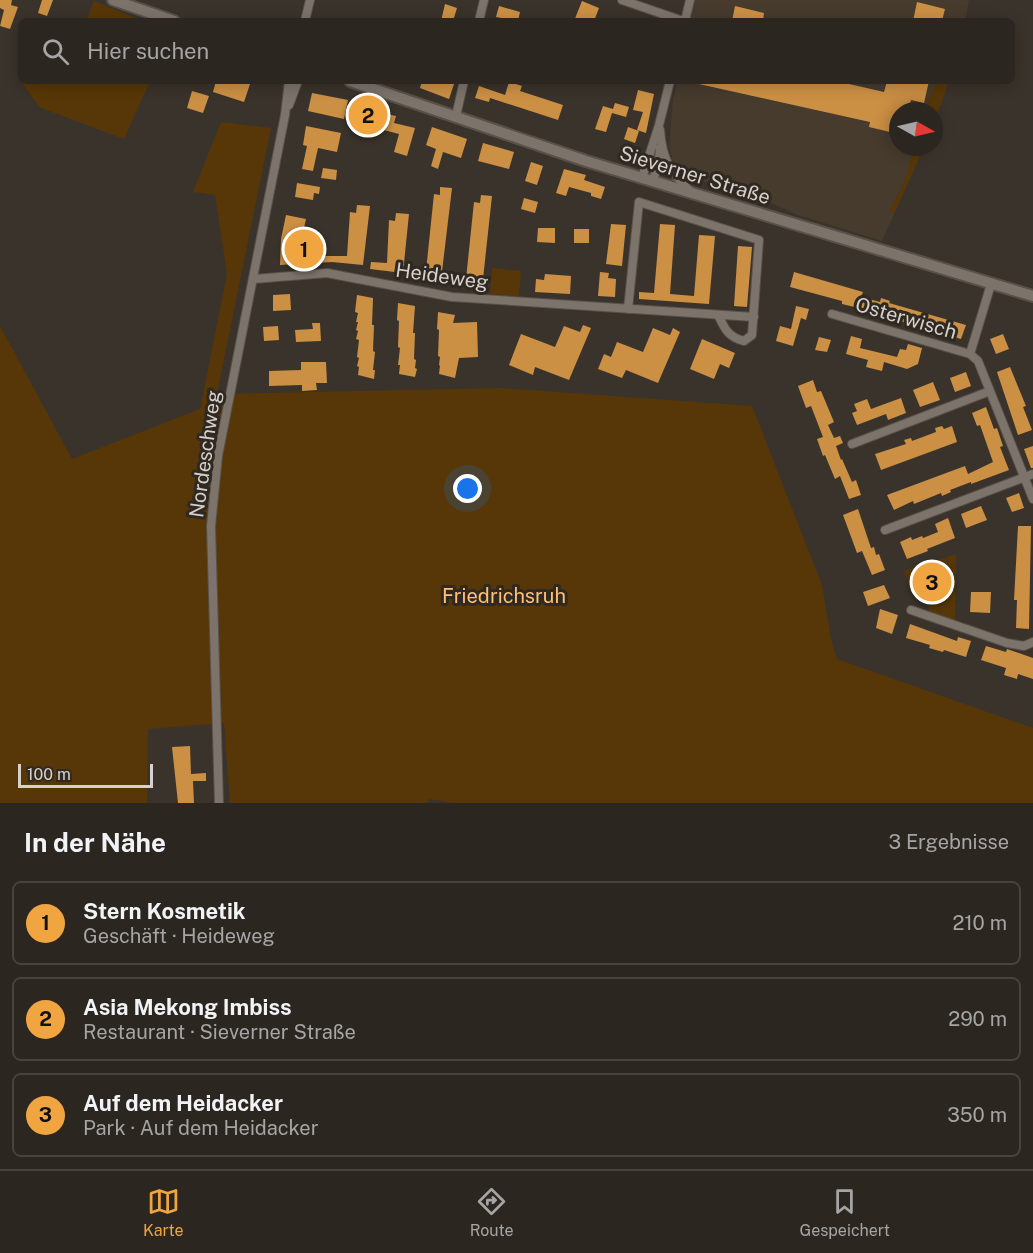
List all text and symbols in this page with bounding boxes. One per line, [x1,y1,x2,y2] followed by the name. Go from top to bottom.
[18,18,1015,84] search box
[39,35,72,68] icon: search
[87,38,209,64] text: Hier suchen
[348,92,388,138] pin: 2
[889,102,943,156] north arrow
[617,141,773,209] street label: Sieverner Straße
[284,226,324,272] pin: 1
[394,258,490,294] street label: Heideweg
[853,292,959,344] street label: Osterwisch
[184,389,226,519] street label: Nordeschweg
[453,474,482,503] your location
[912,560,952,604] pin: 3
[442,584,566,608] park label: Friedrichsruh
[18,761,153,788] scale bar
[27,765,71,784] text: 100 m
[24,827,166,858] text: In der Nähe
[888,830,1009,854] text: 3 Ergebnisse
[83,898,246,924] text: Stern Kosmetik
[41,911,50,935] text: 1
[953,911,1007,935] text: 210 m
[83,924,275,948] text: Geschäft · Heideweg
[83,994,292,1020] text: Asia Mekong Imbiss
[39,1007,52,1031] text: 2
[948,1007,1007,1031] text: 290 m
[83,1020,356,1044] text: Restaurant · Sieverner Straße
[83,1090,283,1116] text: Auf dem Heidacker
[39,1103,52,1127] text: 3
[947,1103,1007,1127] text: 350 m
[83,1116,319,1140] text: Park · Auf dem Heidacker
[143,1185,184,1240] tab: Karte
[470,1185,514,1240] tab: Route
[800,1185,890,1240] tab: Gespeichert

